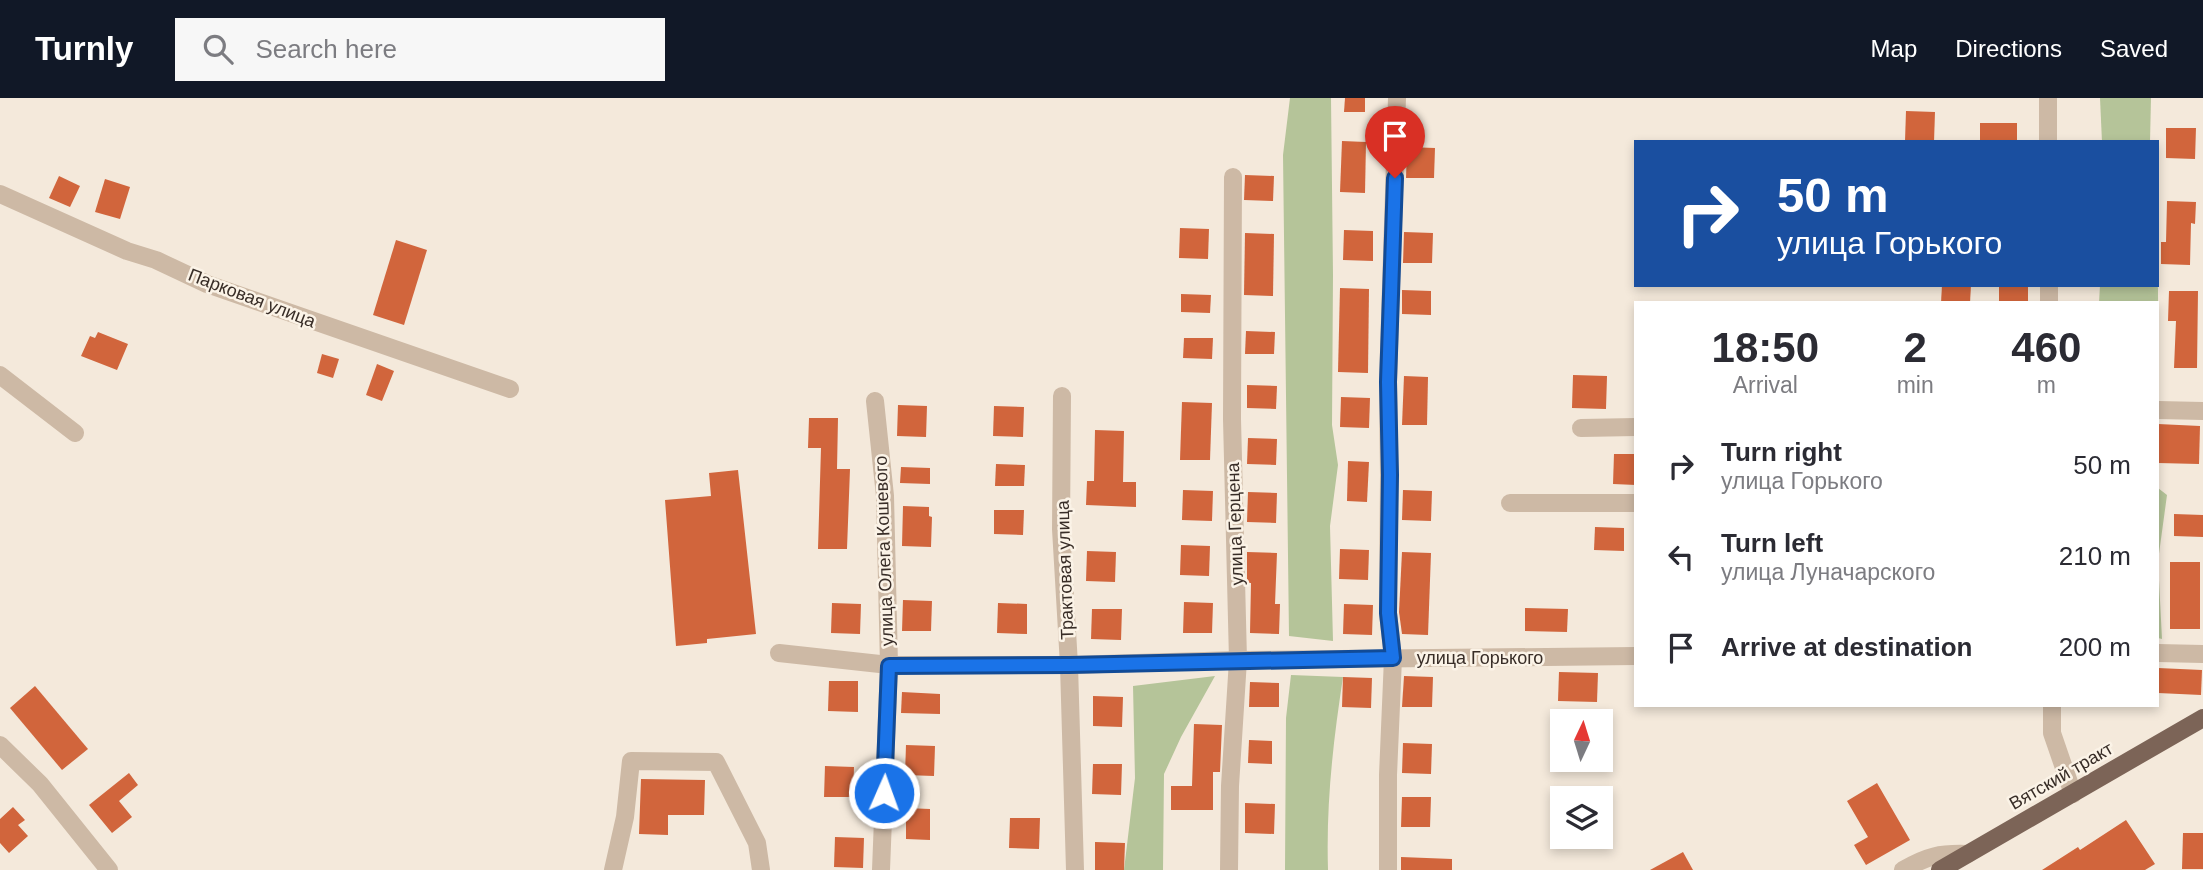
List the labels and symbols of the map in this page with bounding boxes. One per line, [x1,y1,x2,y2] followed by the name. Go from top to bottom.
[1365,106,1425,178] pin
[186,265,319,332] street label: Парковая улица
[871,455,897,647] street label: улица Олега Кошевого
[1223,461,1247,586] street label: улица Герцена
[1053,499,1077,640] street label: Трактовая улица
[1417,648,1543,668] street label: улица Горького
[1550,709,1614,772] north arrow
[2006,738,2116,814] street label: Вятский тракт
[847,756,921,830] position arrow

